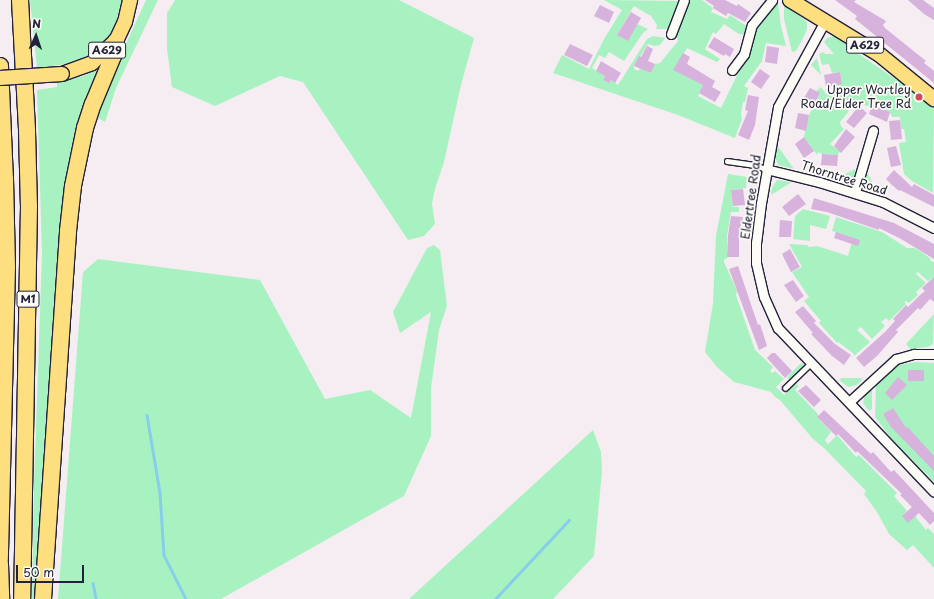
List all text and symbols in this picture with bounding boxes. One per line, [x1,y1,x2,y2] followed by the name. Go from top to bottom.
[32,15,41,32] text: N
[16,16,56,56] north arrow
[846,36,884,54] road number: A629
[88,41,126,59] road number: A629
[799,83,911,111] place label: Upper Wortley Road/Elder Tree Rd
[914,92,924,102] marker: Upper Wortley Road/Elder Tree Rd
[738,154,764,240] street label: Eldertree Road
[798,158,890,198] street label: Thorntree Road
[16,290,40,308] road number: M1
[18,557,86,583] scale bar
[23,563,54,581] text: 50 m

